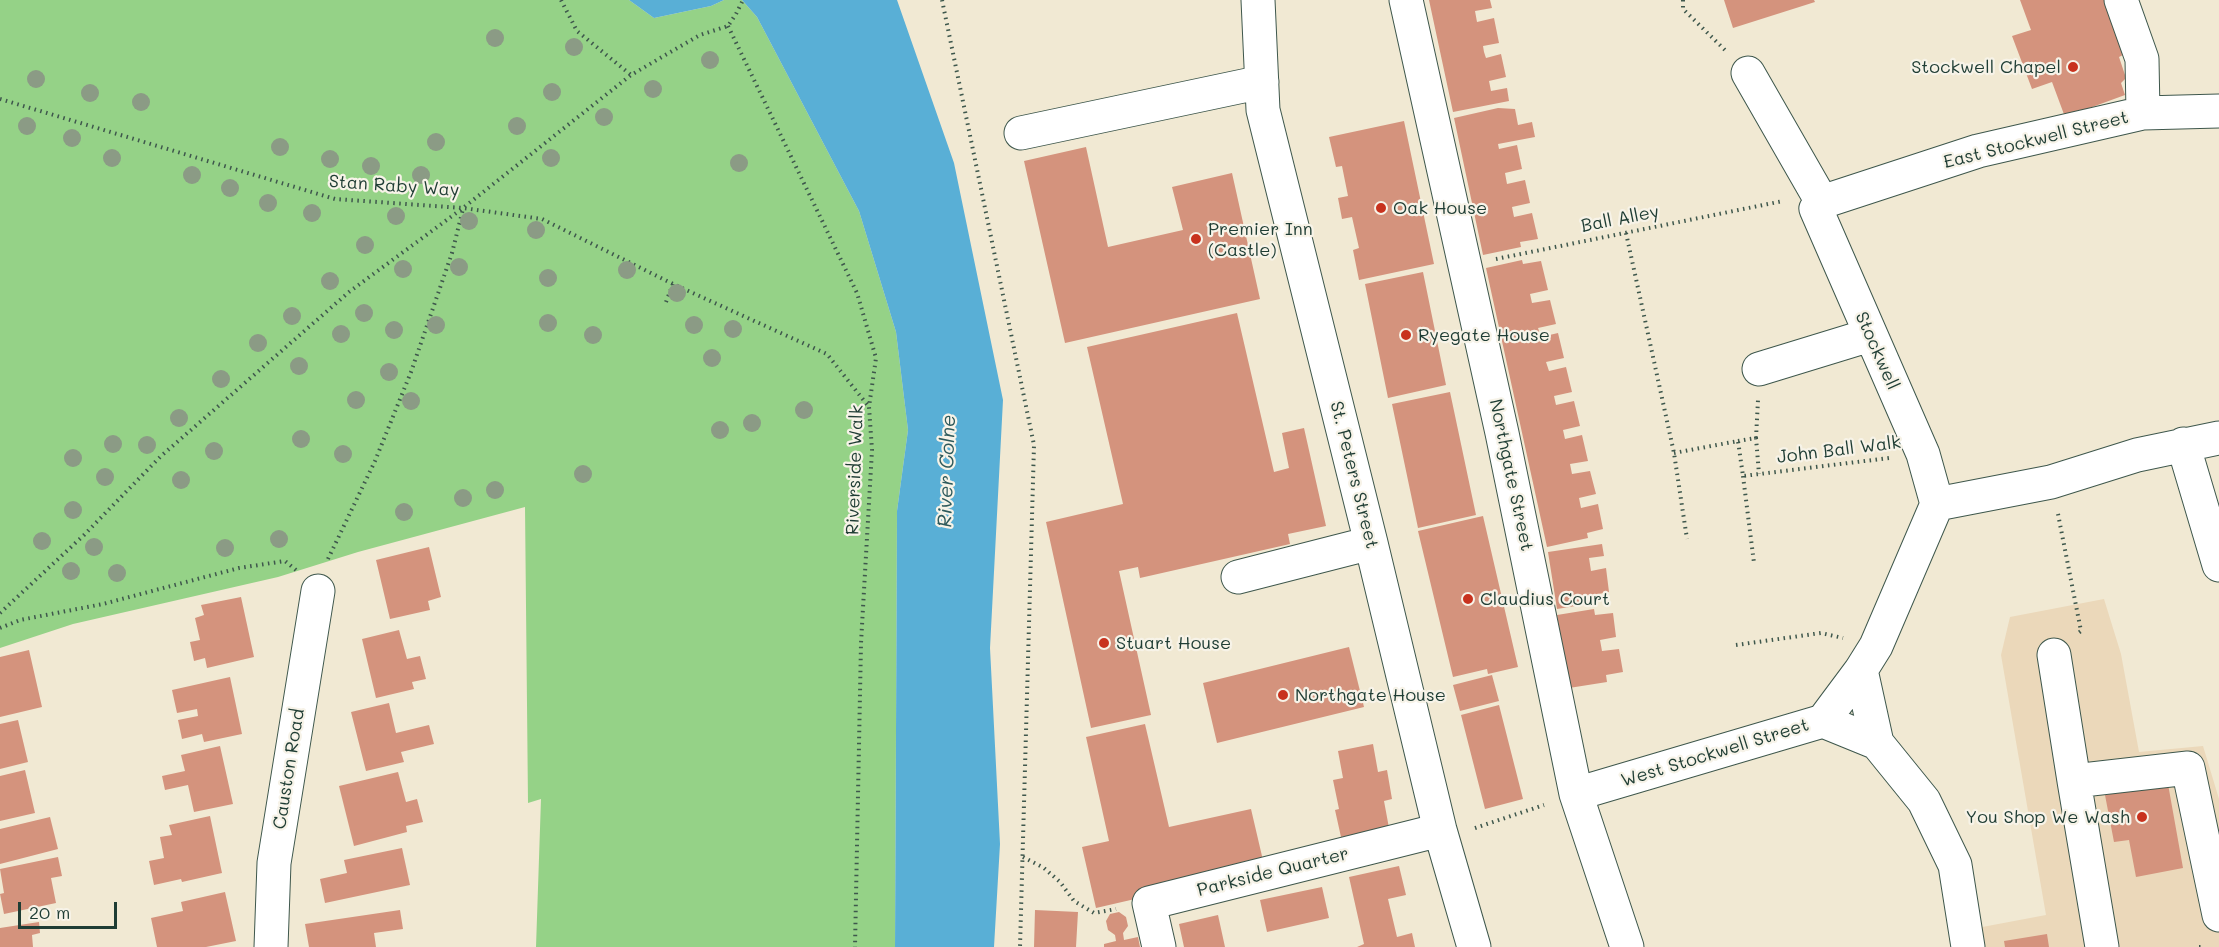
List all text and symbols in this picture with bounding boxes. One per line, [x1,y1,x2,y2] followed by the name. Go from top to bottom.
[1911,56,2061,78] place label: Stockwell Chapel
[2066,60,2080,74] marker: Stockwell Chapel
[1941,107,2131,173] street label: East Stockwell Street
[328,171,460,201] street label: Stan Raby Way
[1393,197,1487,219] place label: Oak House
[1374,201,1388,215] marker: Oak House
[1579,201,1661,237] street label: Ball Alley
[1208,218,1313,260] place label: Premier Inn (Castle)
[1189,232,1203,246] marker: Premier Inn (Castle)
[1850,309,1904,393] street label: Stockwell
[1418,324,1550,346] place label: Ryegate House
[1399,328,1413,342] marker: Ryegate House
[1484,397,1538,553] street label: Northgate Street
[1325,399,1383,551] street label: St. Peters Street
[842,404,868,536] street label: Riverside Walk
[933,414,961,528] water label: River Colne
[1776,432,1902,468] street label: John Ball Walk
[1480,588,1610,610] place label: Claudius Court
[1461,592,1475,606] marker: Claudius Court
[1116,632,1231,654] place label: Stuart House
[1097,636,1111,650] marker: Stuart House
[1295,684,1446,706] place label: Northgate House
[1276,688,1290,702] marker: Northgate House
[269,707,309,831] street label: Causton Road
[1618,714,1812,792] street label: West Stockwell Street
[1965,806,2130,828] place label: You Shop We Wash
[2135,810,2149,824] marker: You Shop We Wash
[1195,843,1351,901] street label: Parkside Quarter
[21,890,120,928] scale bar
[29,900,70,924] text: 20 m

